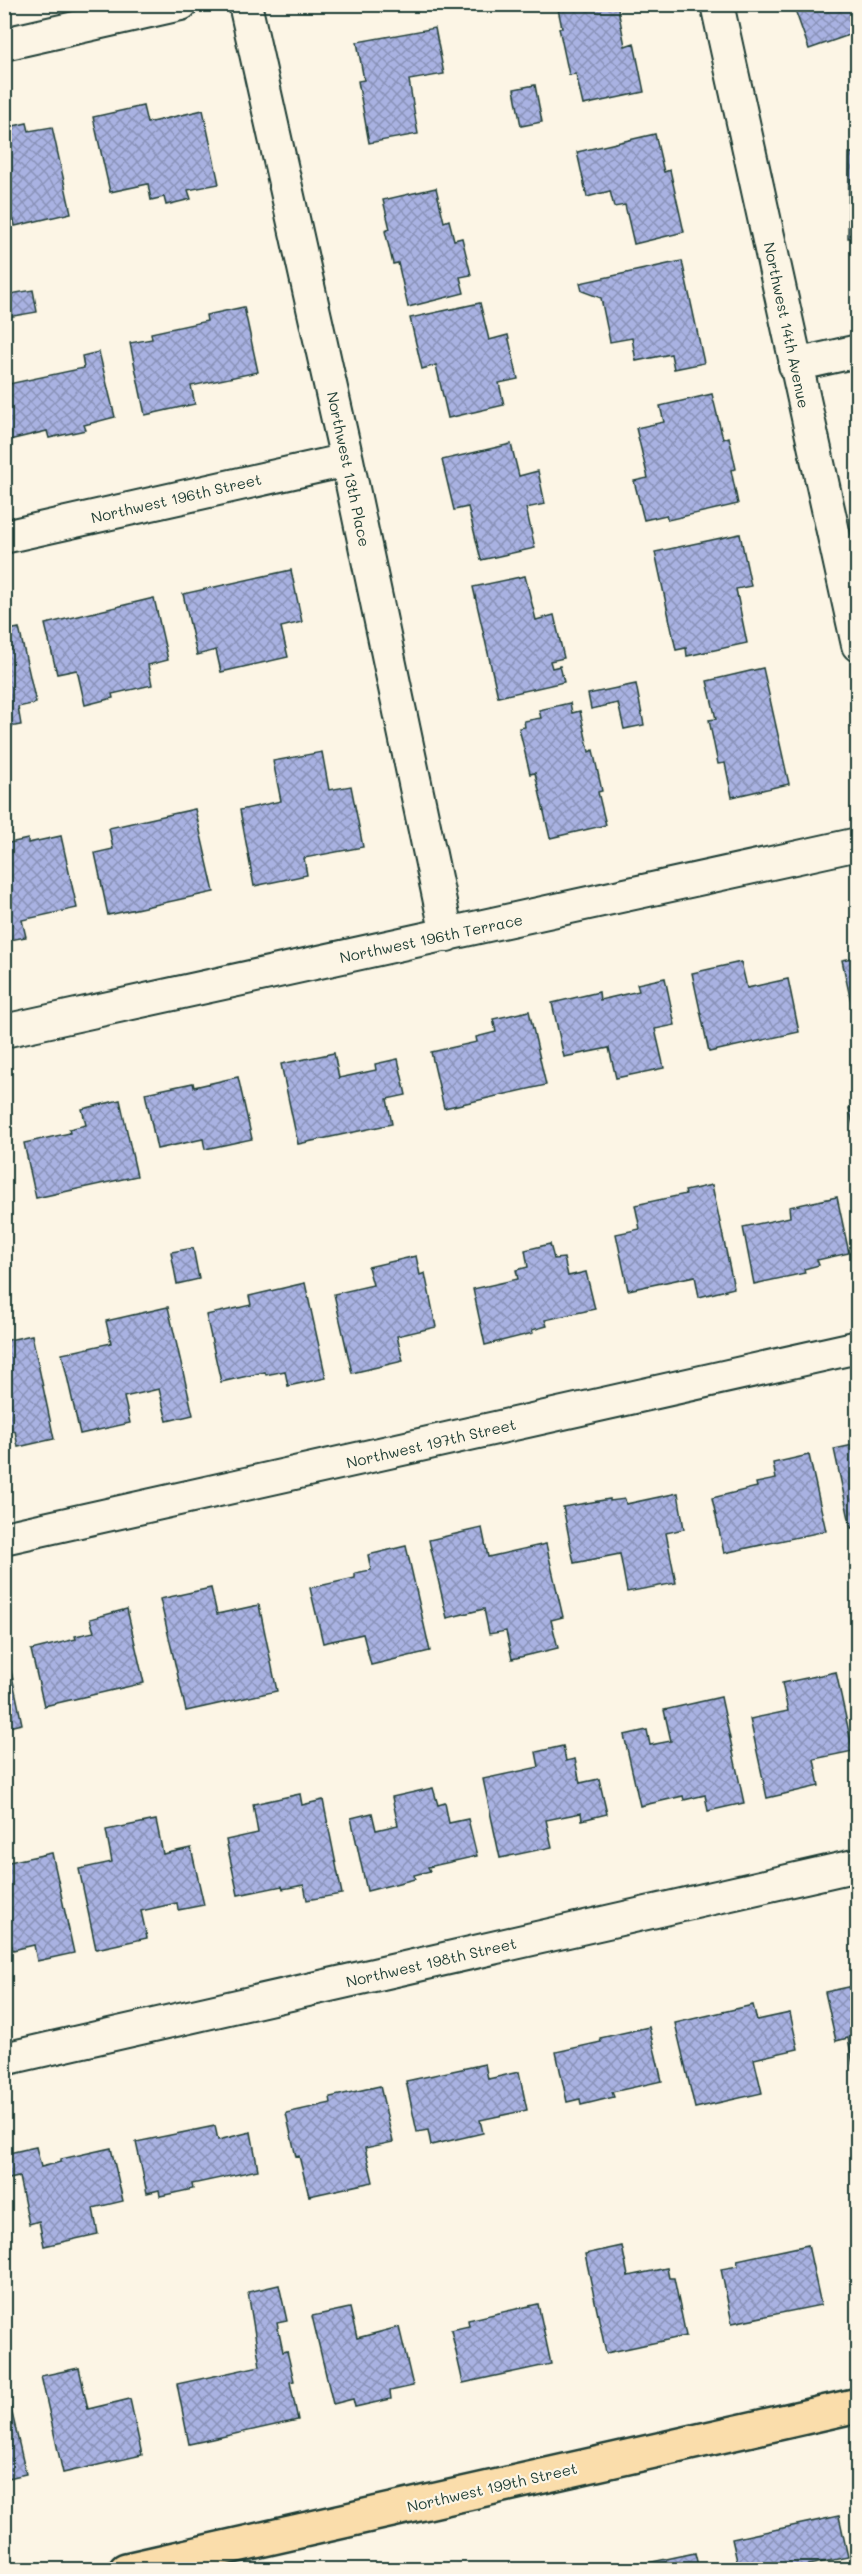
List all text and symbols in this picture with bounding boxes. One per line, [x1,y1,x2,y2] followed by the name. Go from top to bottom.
[760,240,814,410] street label: Northwest 14th Avenue
[323,390,375,548] street label: Northwest 13th Place
[89,469,263,527] street label: Northwest 196th Street
[338,909,524,967] street label: Northwest 196th Terrace
[344,1414,518,1472] street label: Northwest 197th Street
[344,1933,518,1991] street label: Northwest 198th Street
[405,2458,579,2516] street label: Northwest 199th Street

